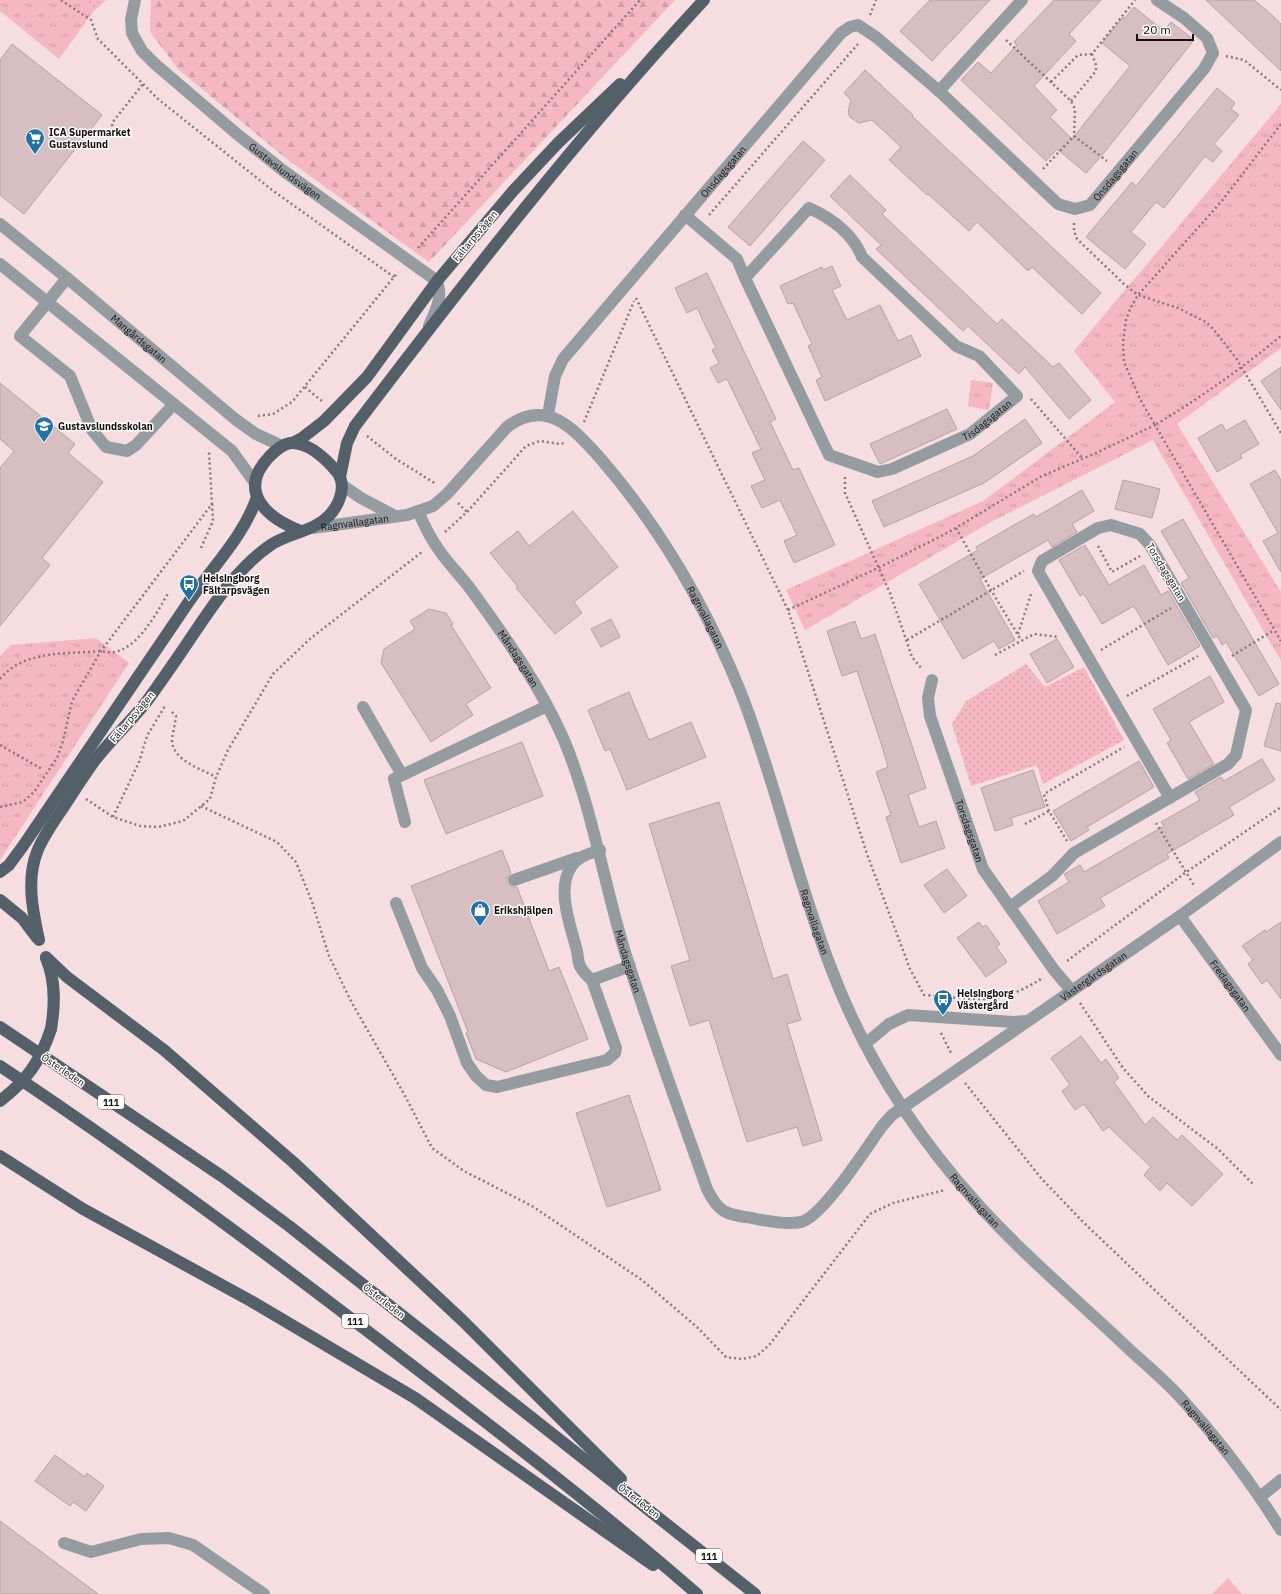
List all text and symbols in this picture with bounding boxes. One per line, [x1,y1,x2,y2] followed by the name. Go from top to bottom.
[1137,16,1193,42] scale bar
[1143,22,1171,37] text: 20 m
[49,126,131,151] place label: ICA Supermarket Gustavslund
[24,127,46,155] supermarket icon: ICA Supermarket Gustavslund
[246,140,324,202] street label: Gustavslundsvägen
[697,143,749,200] street label: Onsdagsgatan
[1090,146,1141,204] street label: Onsdagsgatan
[450,208,500,264] street label: Fältarpsvägen
[108,311,170,366] street label: Mangårdsgatan
[960,397,1014,443] street label: Tisdagsgatan
[33,415,55,443] school or university icon: Gustavslundsskolan
[58,420,153,433] place label: Gustavslundsskolan
[320,511,389,533] street label: Ragnvallagatan
[1144,541,1188,603] street label: Torsdagsgatan
[203,572,270,597] place label: Helsingborg Fältarpsvägen
[178,573,200,601] bus stop icon: Helsingborg Fältarpsvägen
[684,584,727,651] street label: Ragnvallagatan
[495,627,542,689] street label: Måndagsgatan
[107,689,157,745] street label: Fältarpsvägen
[953,798,987,864] street label: Torsdagsgatan
[798,887,832,957] street label: Ragnvallagatan
[469,899,491,927] shop icon: Erikshjälpen
[494,904,553,917] place label: Erikshjälpen
[612,928,644,994] street label: Måndagsgatan
[1057,948,1129,1004] street label: Västergårdsgatan
[1207,957,1254,1014] street label: Fredagsgatan
[957,987,1014,1012] place label: Helsingborg Västergård
[932,988,954,1016] bus stop icon: Helsingborg Västergård
[39,1051,87,1089] street label: Österleden
[98,1095,124,1109] road number: 111
[947,1171,1003,1230] street label: Ragnvallagatan
[360,1281,408,1321] street label: Österleden
[342,1314,368,1328] road number: 111
[1179,1397,1233,1458] street label: Ragnvallagatan
[615,1481,663,1521] street label: Österleden
[696,1549,722,1563] road number: 111

